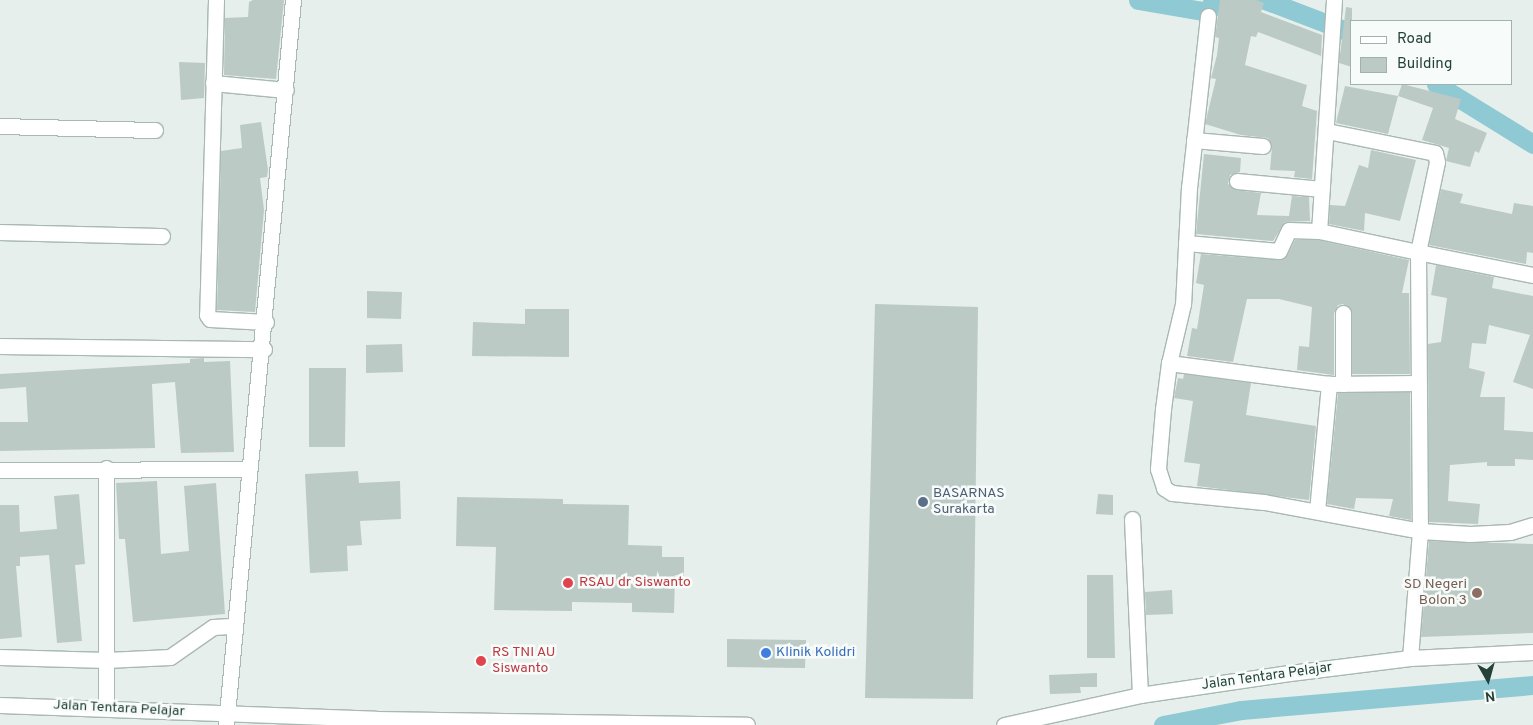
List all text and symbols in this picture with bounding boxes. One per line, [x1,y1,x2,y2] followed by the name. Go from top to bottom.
[1350,20,1513,85] legend
[1397,30,1432,49] text: Road
[1397,55,1452,74] text: Building
[933,486,1005,518] place label: BASARNAS Surakarta
[917,496,929,508] marker: BASARNAS Surakarta
[579,575,691,591] place label: RSAU dr Siswanto
[561,576,575,590] marker: RSAU dr Siswanto
[1404,577,1467,610] place label: SD Negeri Bolon 3
[1471,587,1483,599] marker: SD Negeri Bolon 3
[492,645,557,678] place label: RS TNI AU Siswanto
[776,645,855,661] place label: Klinik Kolidri
[760,647,772,659] marker: Klinik Kolidri
[474,654,488,668] marker: RS TNI AU Siswanto
[1463,655,1513,705] north arrow
[1200,659,1334,695] street label: Jalan Tentara Pelajar
[1484,686,1496,704] text: N
[52,697,186,721] street label: Jalan Tentara Pelajar

